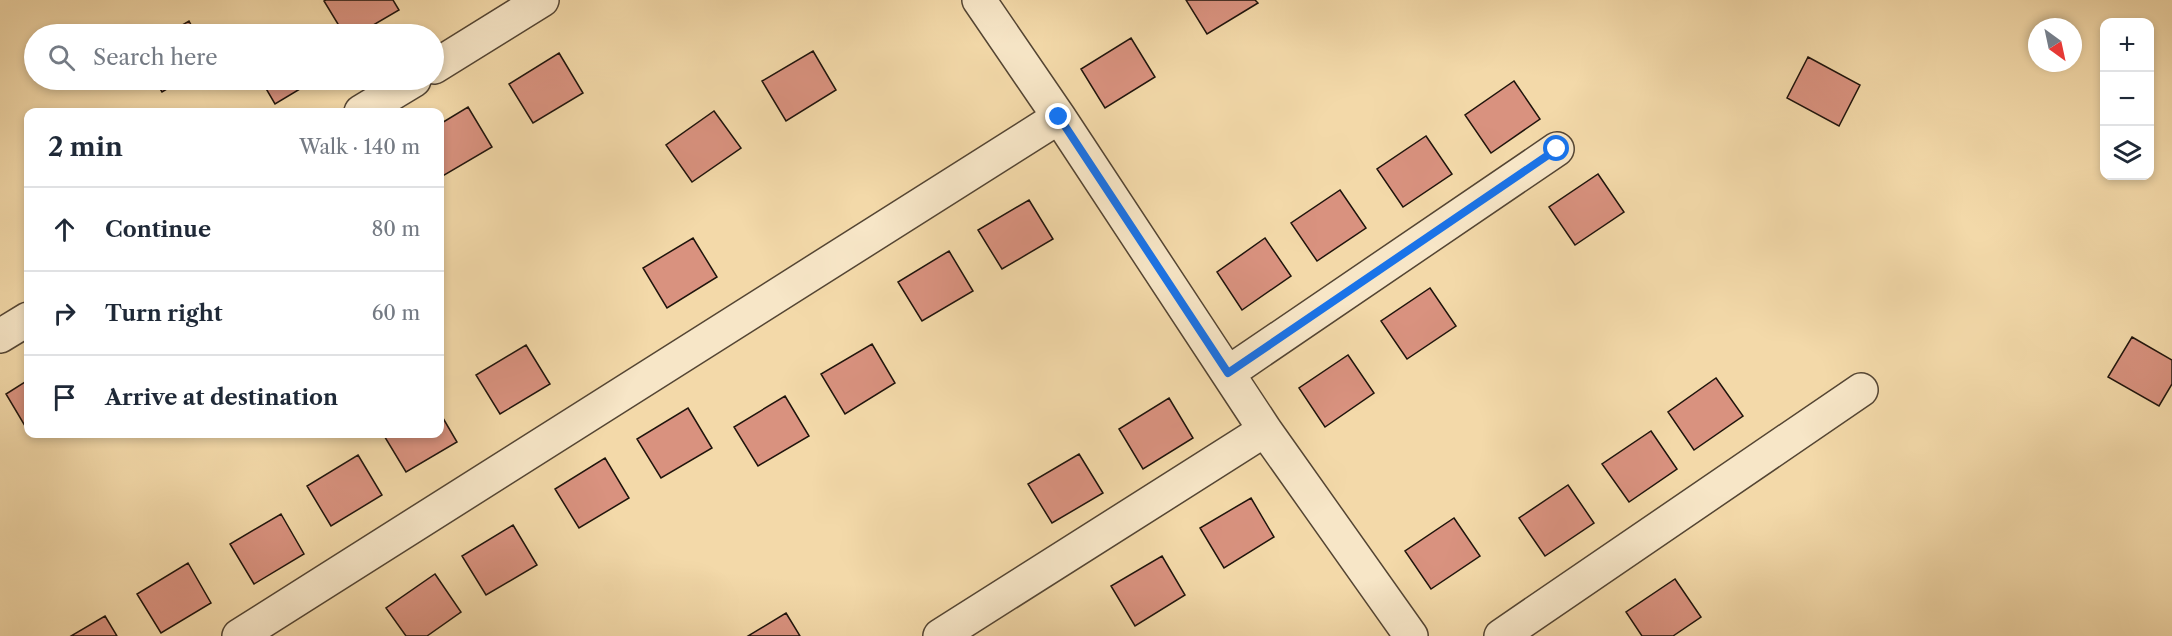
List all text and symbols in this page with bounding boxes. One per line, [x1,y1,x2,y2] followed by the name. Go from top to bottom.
[2028,18,2082,72] north arrow
[2100,18,2154,180] map controls
[2100,18,2154,72] button: +
[24,24,444,90] search box
[45,41,78,74] icon: search
[93,44,218,71] text: Search here
[2100,72,2154,126] button: −
[1045,103,1071,129] route end
[2100,126,2154,180] button: layers
[48,131,123,163] text: 2 min
[299,135,420,159] text: Walk · 140 m
[1543,135,1569,161] route start
[48,213,81,246] icon: ahead
[105,216,211,243] text: Continue
[372,217,420,241] text: 80 m
[48,297,81,330] icon: right
[105,300,223,327] text: Turn right
[372,301,420,325] text: 60 m
[48,381,81,414] icon: arrive
[105,384,338,411] text: Arrive at destination

